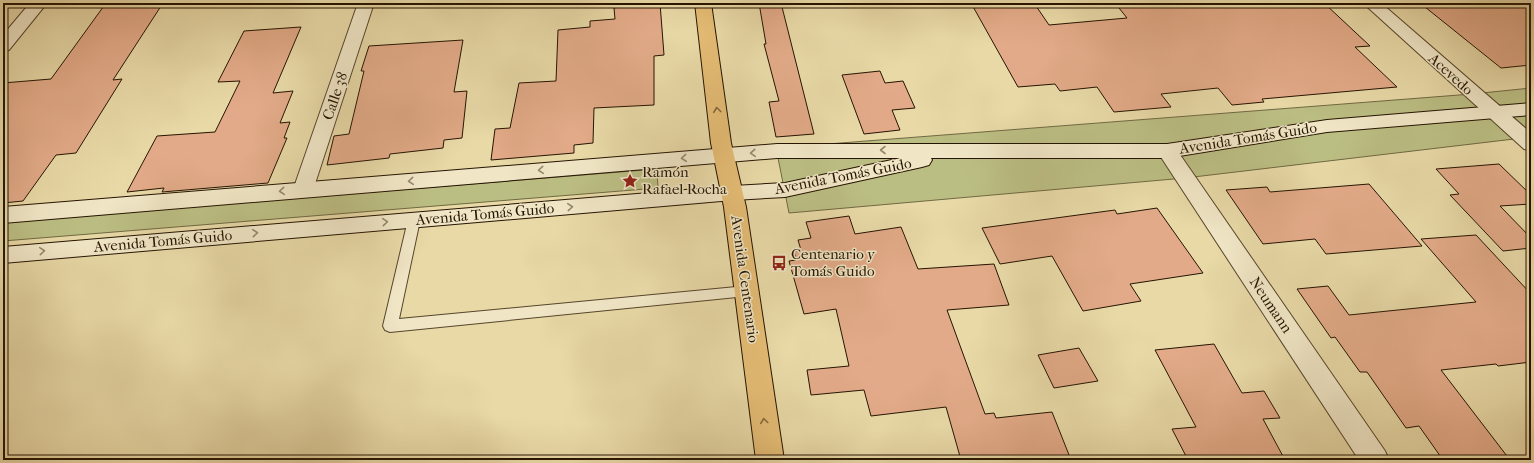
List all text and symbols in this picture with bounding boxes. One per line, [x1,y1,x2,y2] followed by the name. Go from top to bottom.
[1424,49,1477,99] street label: Acevedo
[318,70,352,122] street label: Calle 38
[713,107,722,113] one-way arrow
[1177,118,1318,158] street label: Avenida Tomás Guido
[880,146,886,154] one-way arrow
[750,148,756,157] one-way arrow
[681,153,687,162] one-way arrow
[772,154,913,198] street label: Avenida Tomás Guido
[642,163,728,198] place label: Ramón Rafael Rocha
[538,165,544,174] one-way arrow
[621,172,639,190] place icon: Ramón Rafael Rocha
[408,176,414,185] one-way arrow
[279,187,285,196] one-way arrow
[414,199,555,229] street label: Avenida Tomás Guido
[567,202,573,211] one-way arrow
[727,213,763,344] street label: Avenida Centenario
[382,218,388,227] one-way arrow
[92,226,233,256] street label: Avenida Tomás Guido
[252,229,258,238] one-way arrow
[791,245,876,280] place label: Centenario y Tomás Guido
[39,247,45,256] one-way arrow
[770,254,788,272] bus stop icon: Centenario y Tomás Guido
[1246,274,1296,337] street label: Neumann
[760,418,769,424] one-way arrow

